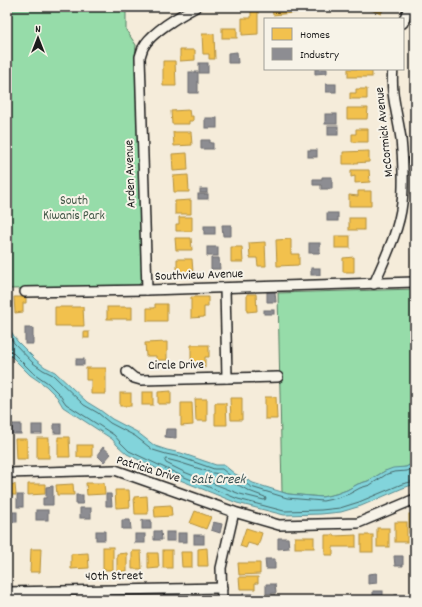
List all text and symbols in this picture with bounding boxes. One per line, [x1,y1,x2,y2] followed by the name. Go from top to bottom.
[18,18,58,58] north arrow
[264,18,404,70] legend
[35,22,41,38] text: N
[300,27,330,44] text: Homes
[300,47,340,64] text: Industry
[371,86,399,178] street label: McCormick Avenue
[120,139,142,208] street label: Arden Avenue
[43,192,105,226] park label: South Kiwanis Park
[155,265,244,287] street label: Southview Avenue
[148,356,204,376] street label: Circle Drive
[114,451,182,489] street label: Patricia Drive
[191,470,247,490] water label: Salt Creek
[85,567,143,587] street label: 40th Street

